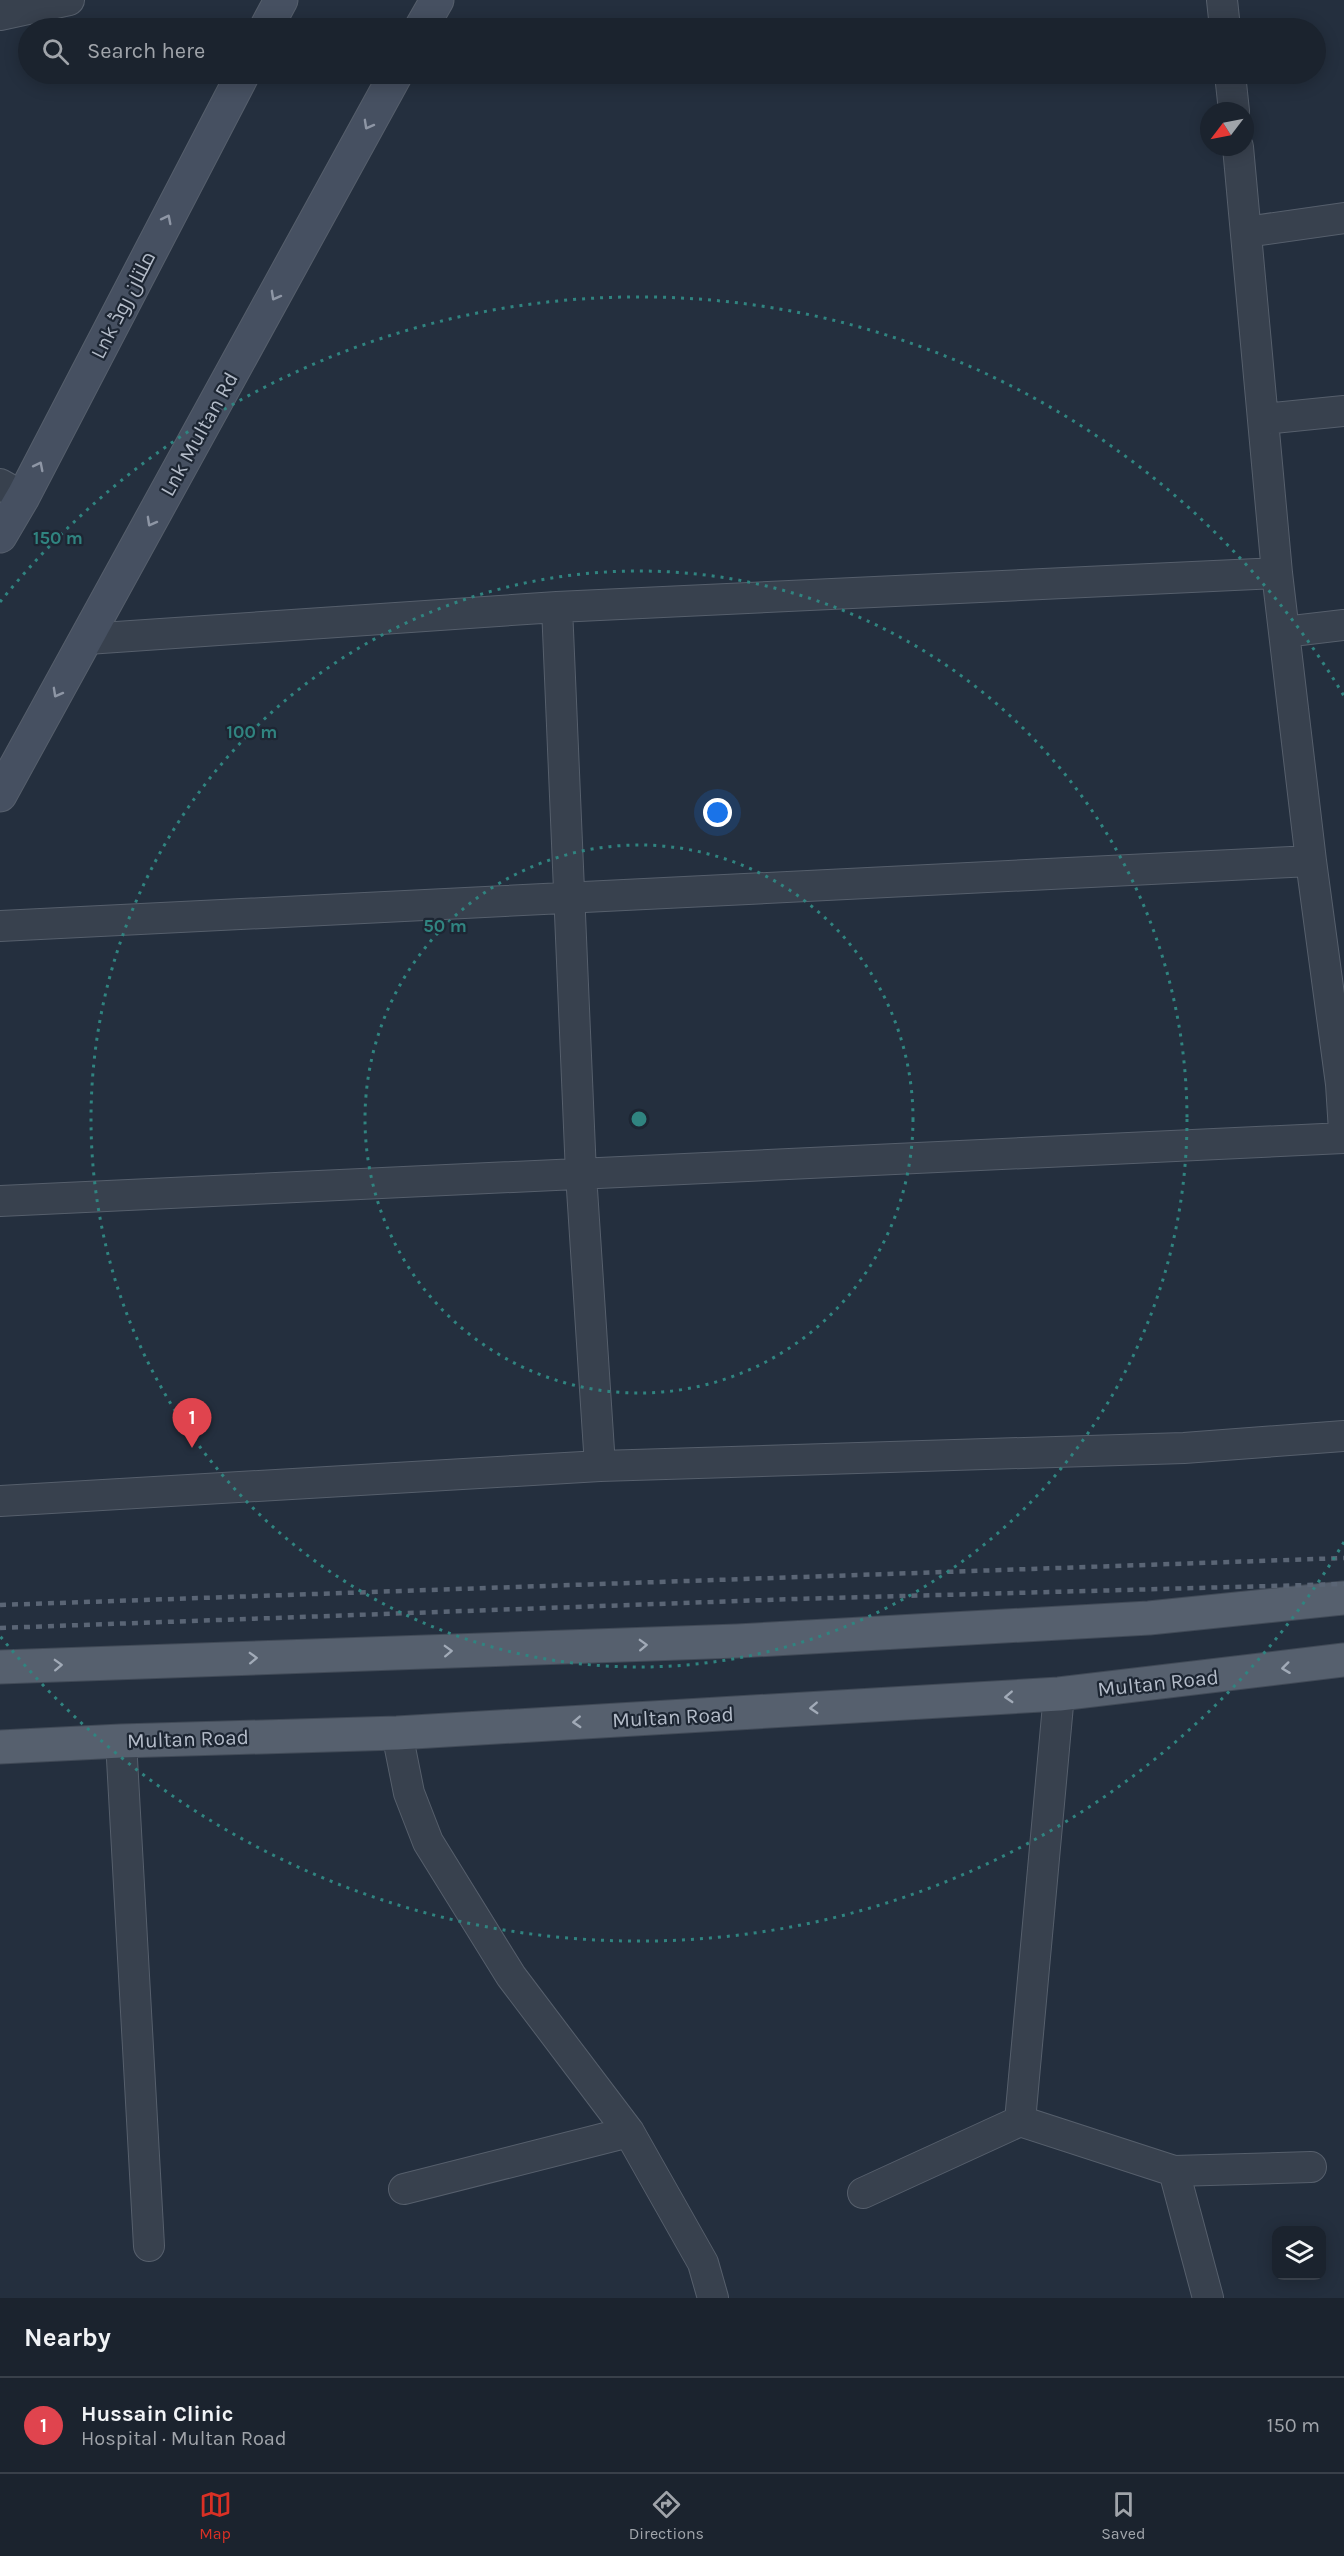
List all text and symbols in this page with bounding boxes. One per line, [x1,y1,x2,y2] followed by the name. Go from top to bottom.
[18,18,1326,84] search box
[39,35,72,68] icon: search
[87,38,205,64] text: Search here
[1200,102,1254,156] north arrow
[364,119,375,129] one-way arrow
[160,214,172,225] one-way arrow
[86,247,161,363] street label: Lnk ملتان روڈ
[271,290,282,300] one-way arrow
[155,368,243,500] street label: Lnk Multan Rd
[32,462,43,473] one-way arrow
[147,516,158,526] one-way arrow
[33,527,83,549] text: 150 m
[53,687,64,697] one-way arrow
[227,721,277,743] text: 100 m
[703,798,732,827] your location
[423,915,467,937] text: 50 m
[629,1109,649,1129] centre of rings
[172,1398,212,1448] pin: 1
[639,1638,648,1651] one-way arrow
[444,1645,453,1658] one-way arrow
[249,1652,258,1664] one-way arrow
[54,1658,63,1671] one-way arrow
[1281,1661,1291,1673] one-way arrow
[1096,1665,1220,1701] street label: Multan Road
[1004,1690,1013,1703] one-way arrow
[612,1702,734,1732] street label: Multan Road
[809,1702,818,1715] one-way arrow
[573,1716,582,1729] one-way arrow
[127,1725,249,1753] street label: Multan Road
[1272,2226,1326,2280] map controls
[1272,2226,1326,2280] button: layers
[24,2322,111,2353] text: Nearby
[81,2401,233,2427] text: Hussain Clinic
[40,2414,47,2437] text: 1
[1267,2414,1320,2437] text: 150 m
[81,2427,287,2450] text: Hospital · Multan Road
[199,2488,232,2543] tab: Map
[629,2488,704,2543] tab: Directions
[1101,2488,1145,2543] tab: Saved

